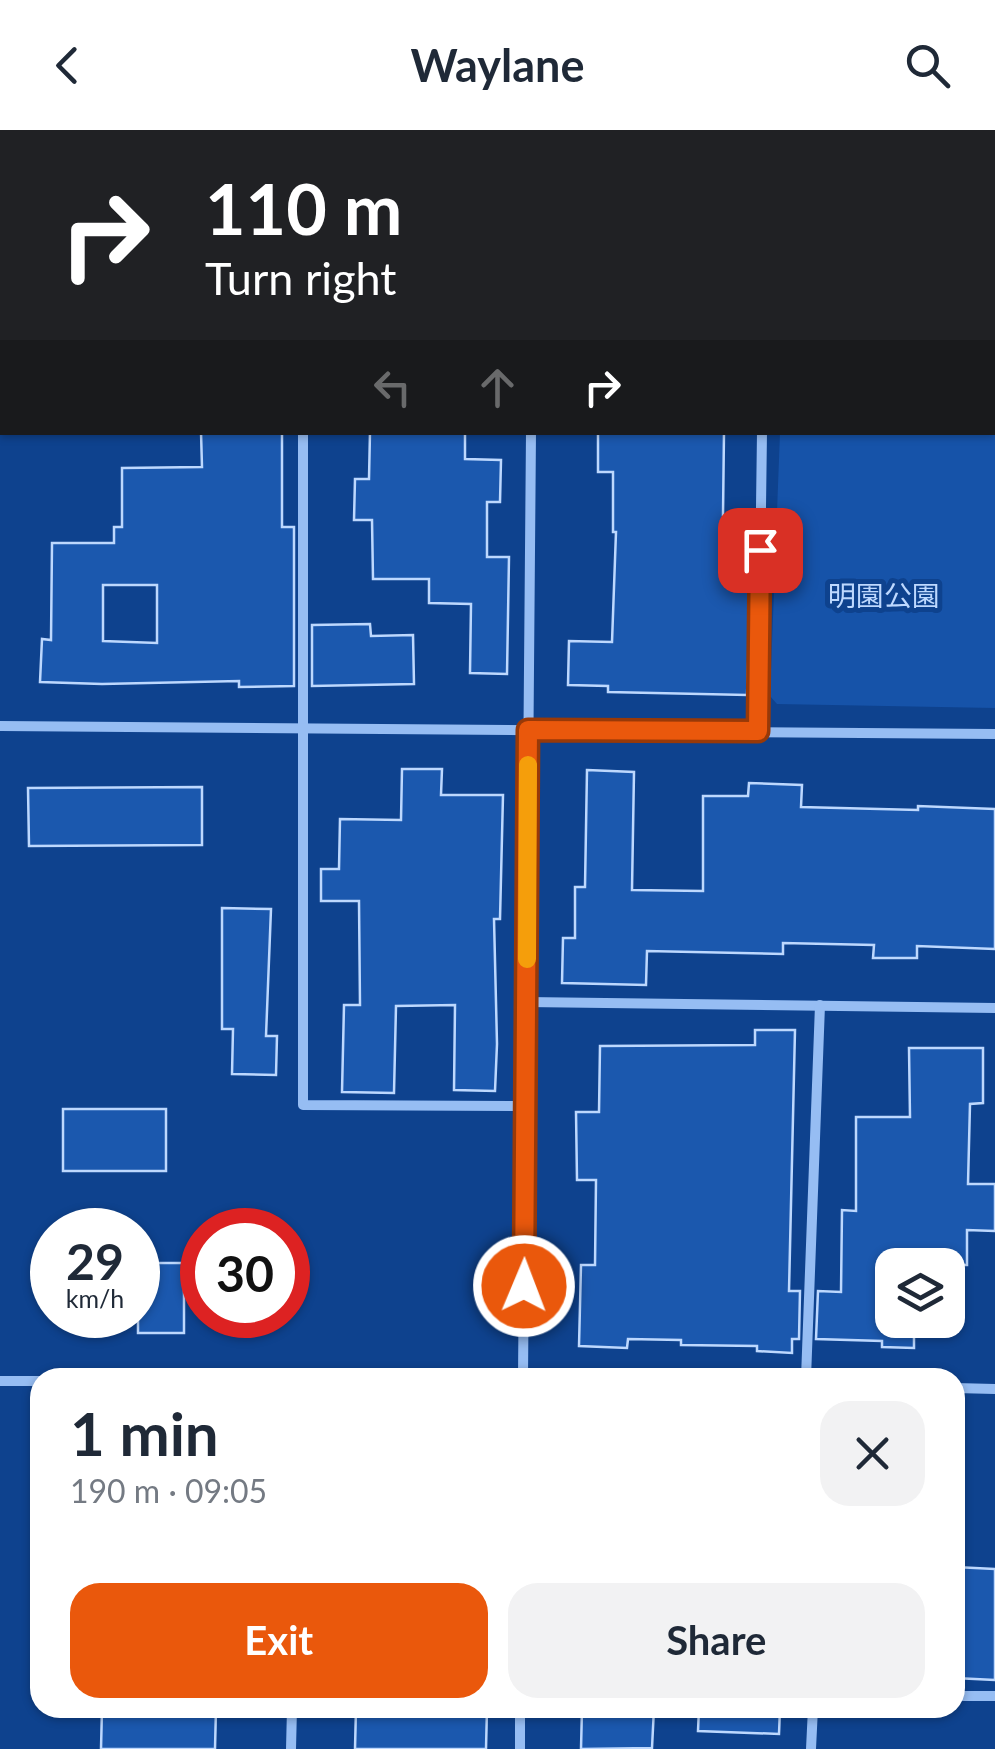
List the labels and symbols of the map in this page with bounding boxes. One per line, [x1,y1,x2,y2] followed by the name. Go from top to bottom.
[718,508,803,593] pin
[828,578,940,612] park label: 明園公園
[180,1208,310,1338] speed limit sign: 30
[472,1234,576,1338] position arrow

